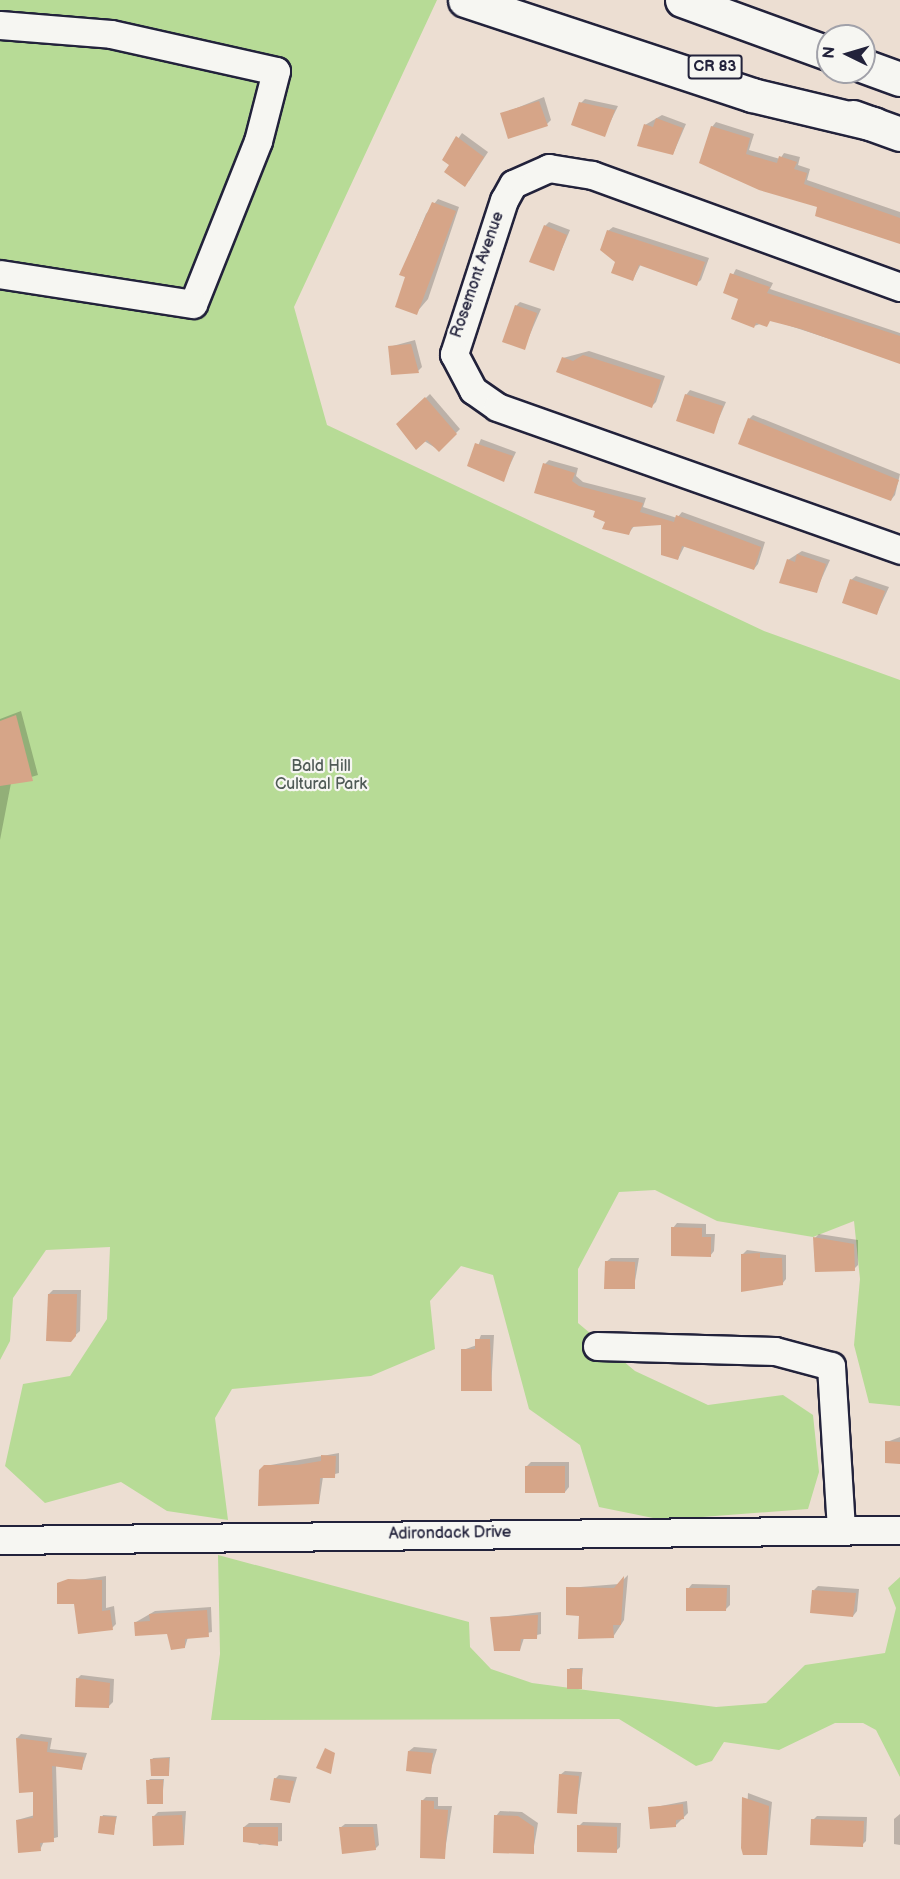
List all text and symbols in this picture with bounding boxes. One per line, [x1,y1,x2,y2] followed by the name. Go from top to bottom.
[816,24,876,84] north arrow
[820,46,840,59] text: N
[686,55,744,79] road number: CR 83
[447,209,509,341] street label: Rosemont Avenue
[275,757,367,795] park label: Bald Hill Cultural Park
[389,1523,511,1545] street label: Adirondack Drive

